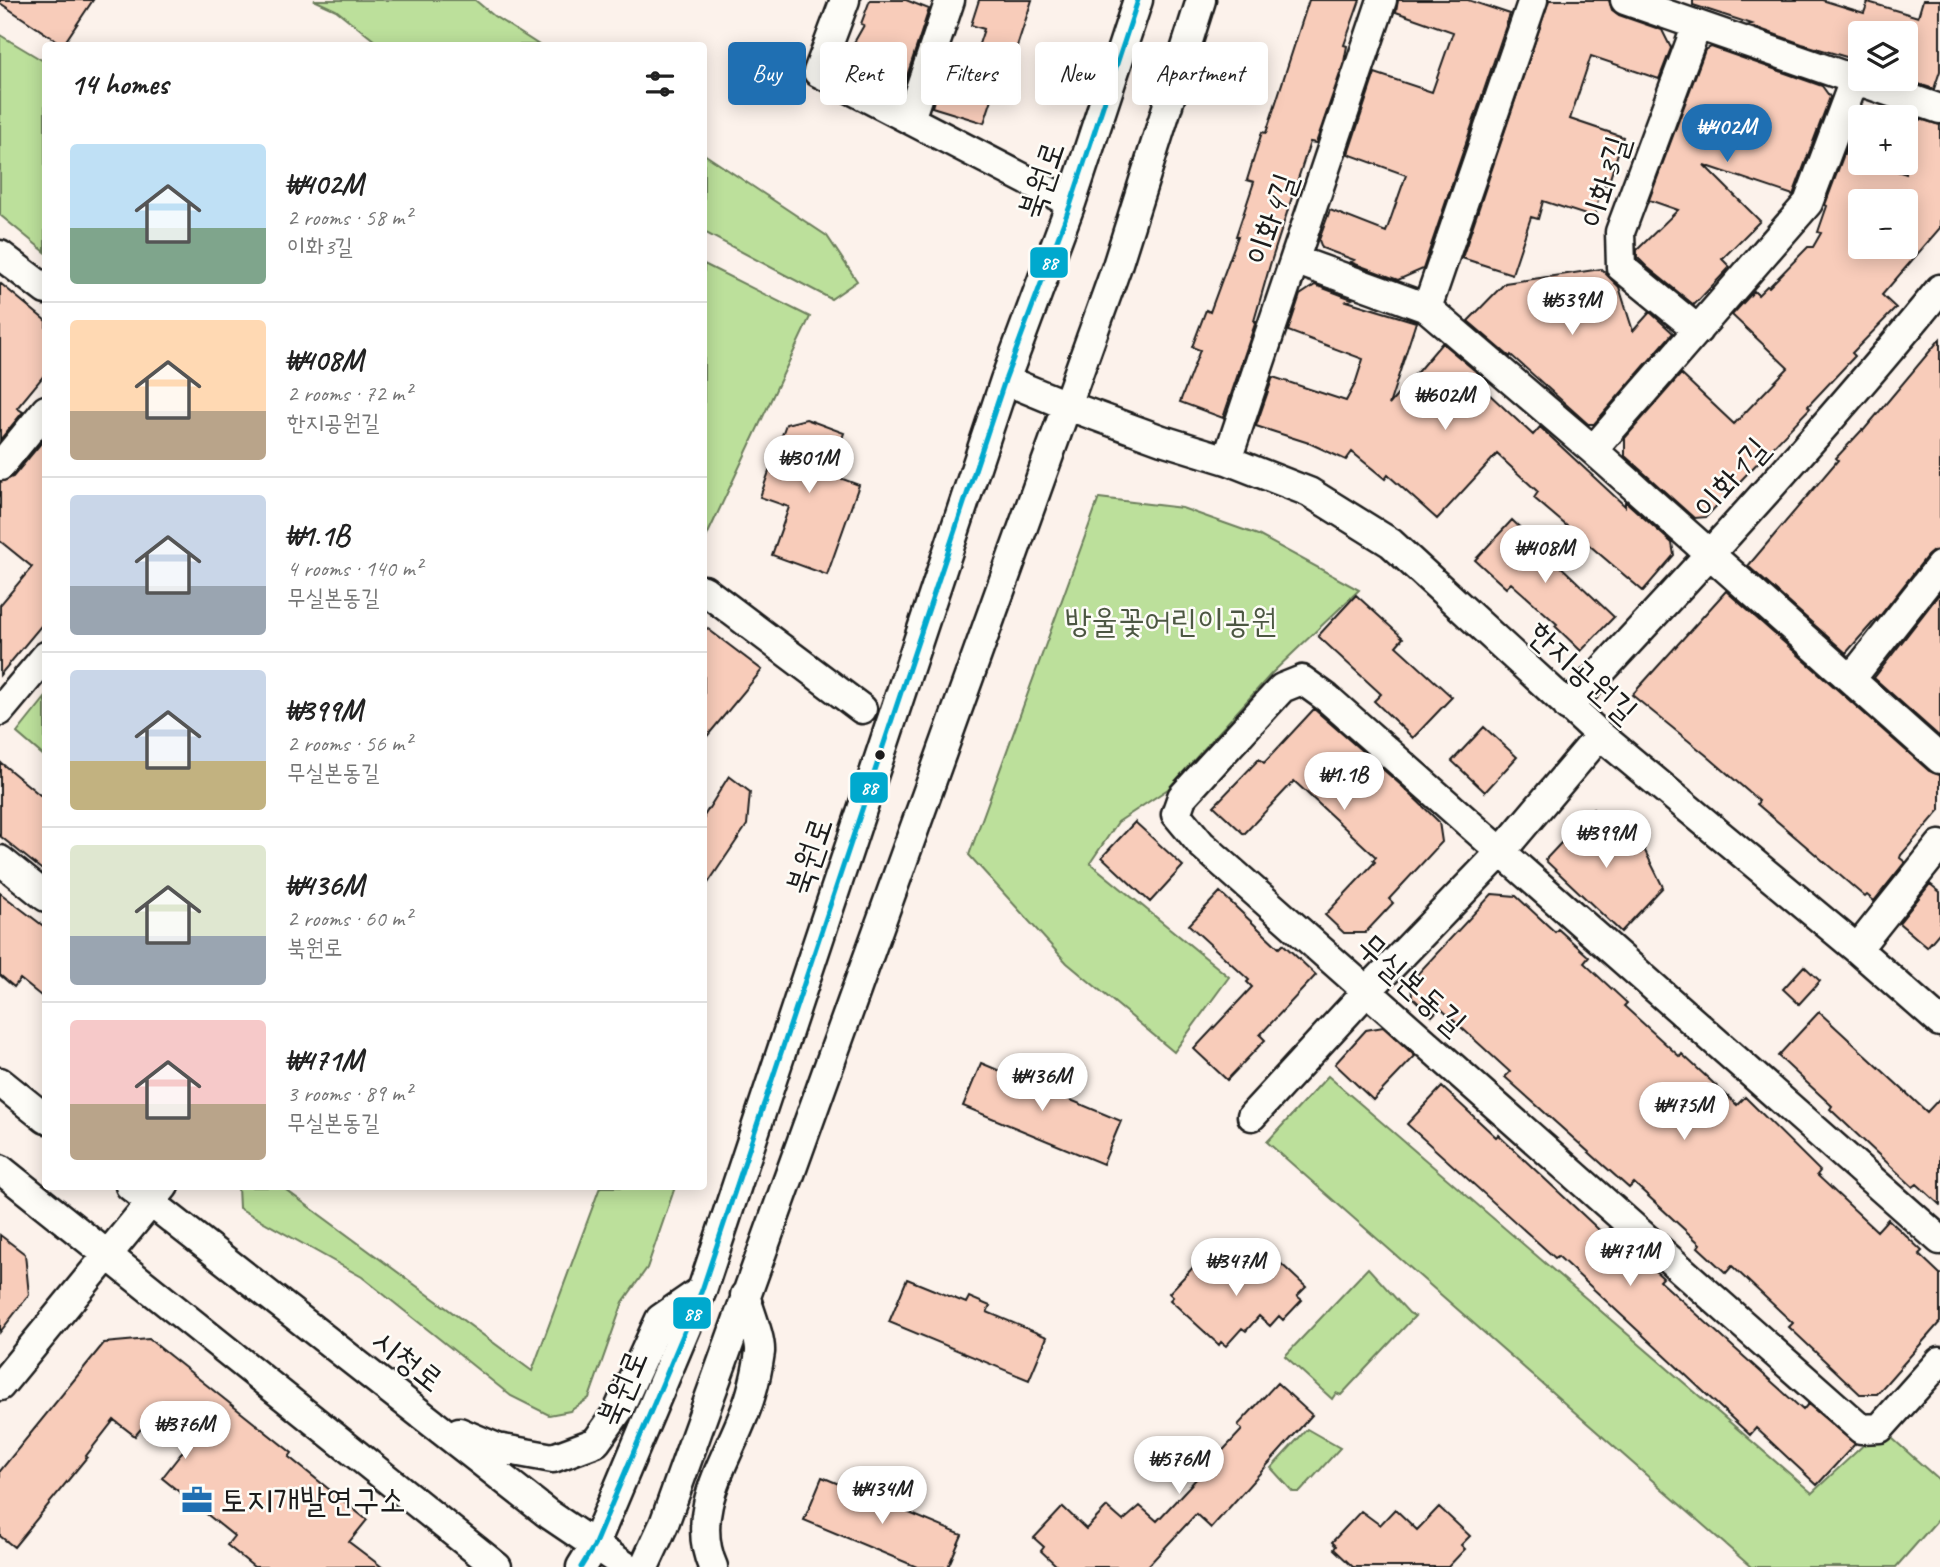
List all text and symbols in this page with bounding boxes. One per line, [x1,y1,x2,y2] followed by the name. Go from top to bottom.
[1848,21,1918,259] map controls
[1848,21,1918,91] button: layers
[728,42,806,105] chip: Buy
[820,42,907,105] chip: Rent
[921,42,1021,105] chip: Filters
[1035,42,1118,105] chip: New
[1132,42,1268,105] chip: Apartment
[70,65,168,103] text: 14 homes
[641,65,679,103] icon: filters
[1678,104,1776,164] pin: ₩402M
[1848,105,1918,175] button: +
[1698,112,1756,141] text: ₩402M
[1571,131,1639,233] street label: 이화3길
[1008,135,1074,225] street label: 북원로
[287,165,363,203] text: ₩402M
[1236,167,1306,271] street label: 이화4길
[126,172,210,256] icon: home
[1848,189,1918,259] button: −
[287,203,411,232] text: 2 rooms · 58 m²
[287,232,353,261] text: 이화3길
[1029,246,1069,279] line badge: 88
[1040,251,1060,275] text: 88
[1523,278,1621,337] pin: ₩539M
[1543,285,1601,314] text: ₩539M
[287,341,363,379] text: ₩408M
[126,348,210,432] icon: home
[1396,372,1494,432] pin: ₩602M
[287,379,411,408] text: 2 rooms · 72 m²
[1416,380,1474,409] text: ₩602M
[287,408,380,437] text: 한지공원길
[1684,429,1778,527] street label: 이화1길
[760,435,858,495] pin: ₩301M
[780,443,838,472] text: ₩301M
[287,516,349,554] text: ₩1.1B
[126,523,210,607] icon: home
[1496,526,1594,585] pin: ₩408M
[1516,533,1574,562] text: ₩408M
[287,554,422,583] text: 4 rooms · 140 m²
[287,583,380,612] text: 무실본동길
[1065,600,1277,642] park label: 방울꽃어린이공원
[1520,612,1646,732] street label: 한지공원길
[287,691,362,729] text: ₩399M
[126,698,210,782] icon: home
[287,729,411,758] text: 2 rooms · 56 m²
[873,748,887,762] unlabelled marker
[1295,752,1393,812] pin: ₩1.1B
[287,758,380,787] text: 무실본동길
[1320,760,1368,789] text: ₩1.1B
[849,771,889,804] line badge: 88
[860,776,880,800] text: 88
[1557,810,1655,870] pin: ₩399M
[776,811,842,901] street label: 북원로
[1577,818,1635,847] text: ₩399M
[287,866,364,904] text: ₩436M
[126,873,210,957] icon: home
[287,904,411,933] text: 2 rooms · 60 m²
[1349,924,1475,1044] street label: 무실본동길
[287,933,343,962] text: 북원로
[287,1041,363,1079] text: ₩471M
[126,1048,210,1132] icon: home
[993,1054,1091,1113] pin: ₩436M
[1013,1061,1071,1090] text: ₩436M
[287,1079,411,1108] text: 3 rooms · 89 m²
[1635,1082,1733,1142] pin: ₩475M
[1655,1090,1713,1119] text: ₩475M
[287,1108,380,1137] text: 무실본동길
[1581,1228,1679,1288] pin: ₩471M
[1601,1236,1659,1265] text: ₩471M
[1187,1238,1285,1298] pin: ₩347M
[1207,1246,1265,1275] text: ₩347M
[672,1296,712,1330] line badge: 88
[683,1302,703,1326] text: 88
[364,1319,452,1401] street label: 시청로
[587,1343,657,1433] street label: 북원로
[136,1402,234,1461] pin: ₩376M
[156,1409,214,1438] text: ₩376M
[1130,1436,1228,1496] pin: ₩576M
[1150,1444,1208,1473] text: ₩576M
[833,1466,931,1526] pin: ₩434M
[853,1474,911,1503] text: ₩434M
[220,1479,406,1521] place label: 토지개발연구소
[180,1483,214,1517] office icon: 토지개발연구소

